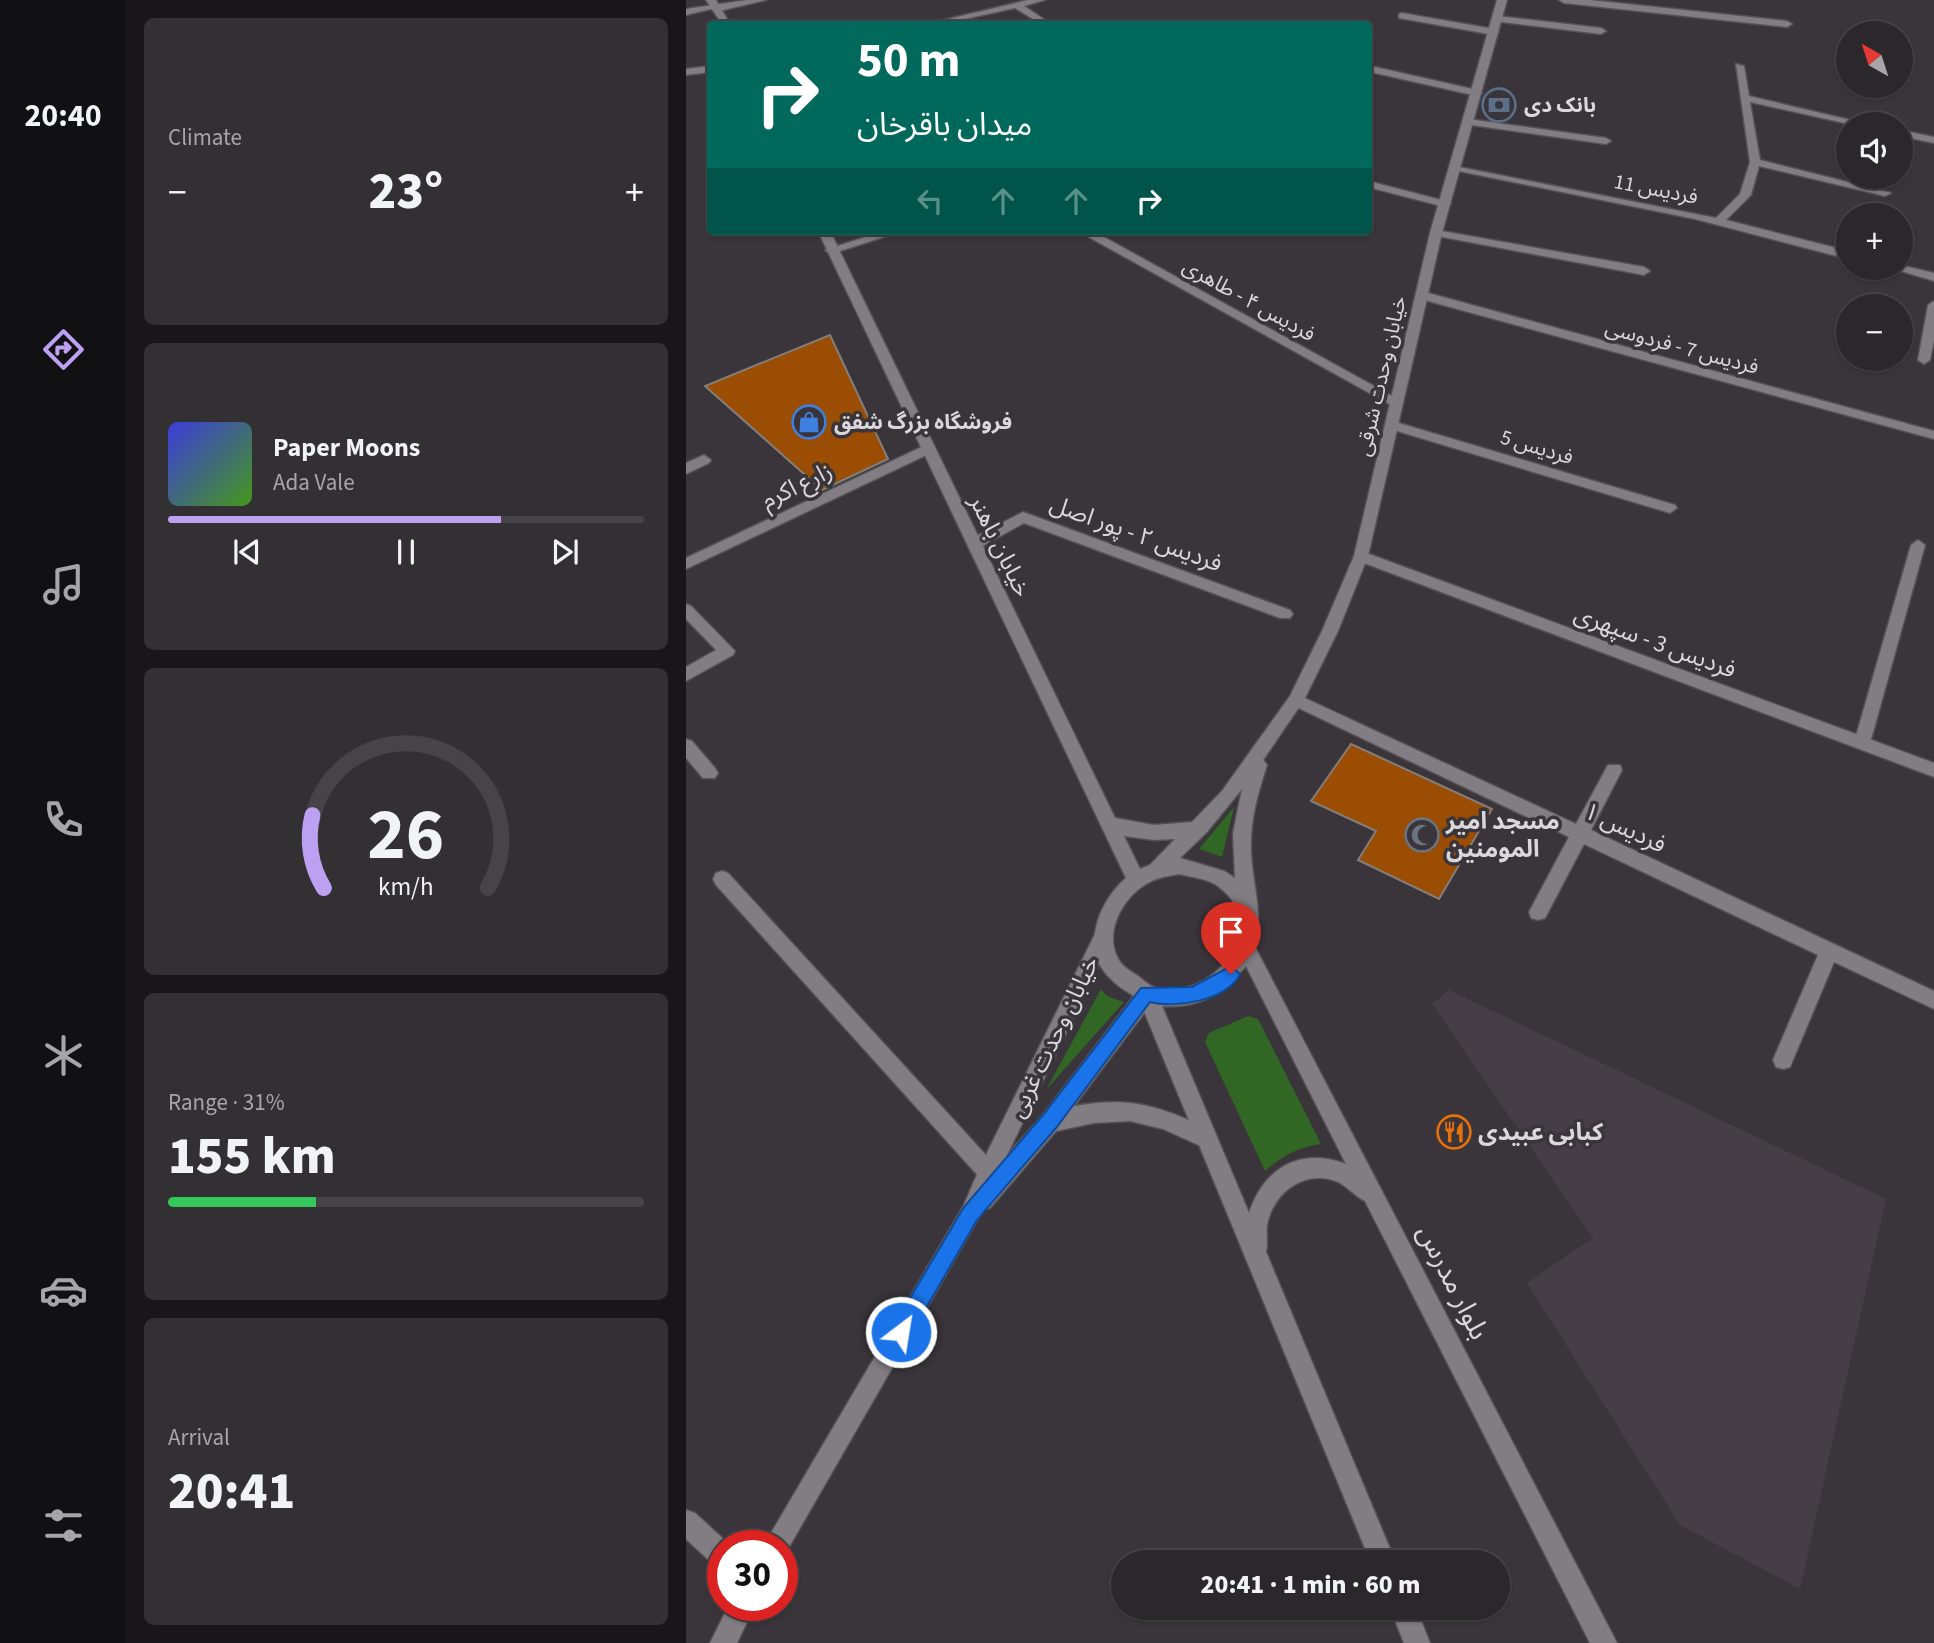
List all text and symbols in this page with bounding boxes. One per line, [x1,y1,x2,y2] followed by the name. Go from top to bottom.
[1836,21,1913,98] north arrow
[1836,21,1913,371] map controls
[857,26,961,96] text: 50 m
[742,49,833,140] icon: right
[1480,86,1518,124] bank icon: بانک دی
[1524,90,1596,120] place label: بانک دی
[24,93,102,139] text: 20:40
[857,102,1032,148] text: میدان باقرخان
[1836,112,1913,189] button: sound
[168,121,242,154] text: Climate
[369,155,443,229] text: 23°
[168,166,187,220] text: −
[625,166,644,220] text: +
[1611,166,1701,212] street label: فردیس 11
[911,182,949,220] icon: left
[984,182,1022,220] icon: ahead
[1057,182,1095,220] icon: ahead
[1130,182,1168,220] icon: right
[1836,203,1913,280] button: +
[1177,251,1321,349] street label: فردیس ۴ - طاهری
[1348,293,1414,459] street label: خیابان وحدت شرقی
[1836,294,1913,371] button: −
[1602,312,1762,382] street label: فردیس 7 - فردوسی
[39,325,88,374] icon: directions
[790,403,828,441] shop icon: فروشگاه بزرگ شفق
[834,407,1012,437] place label: فروشگاه بزرگ شفق
[1497,422,1577,472] street label: فردیس 5
[273,429,420,466] text: Paper Moons
[755,454,839,518] street label: زارع اکرم
[273,466,355,499] text: Ada Vale
[1045,487,1227,581] street label: فردیس ۲ - پور اصل
[960,488,1040,603] street label: خیابان باهنر
[228,533,266,571] icon: previous
[387,533,425,571] icon: pause
[546,533,584,571] icon: next
[39,560,88,609] icon: music
[1569,596,1741,688] street label: فردیس 3 - سپهری
[368,783,444,887] text: 26
[1578,794,1672,862] street label: فردیس ۱
[39,795,88,844] icon: phone
[1445,804,1560,867] place label: مسجد امیر المومنین
[1403,816,1441,854] mosque icon: مسجد امیر المومنین
[378,868,434,904] text: km/h
[1201,902,1261,974] pin
[1212,913,1250,951] icon: arrive
[1000,950,1108,1124] street label: خیابان وحدت غربی
[39,1031,88,1080] icon: climate
[168,1086,285,1119] text: Range · 31%
[1435,1113,1473,1151] restaurant icon: کبابی عبیدی
[1478,1115,1604,1150] place label: کبابی عبیدی
[168,1120,336,1194] text: 155 km
[1407,1217,1499,1347] street label: بلوار مدرس
[39,1266,88,1315] icon: car
[864,1295,938,1369] position arrow
[168,1421,230,1454] text: Arrival
[168,1455,295,1529] text: 20:41
[39,1501,88,1550] icon: filters
[707,1530,798,1621] speed limit sign: 30
[1201,1566,1420,1603] text: 20:41 · 1 min · 60 m

